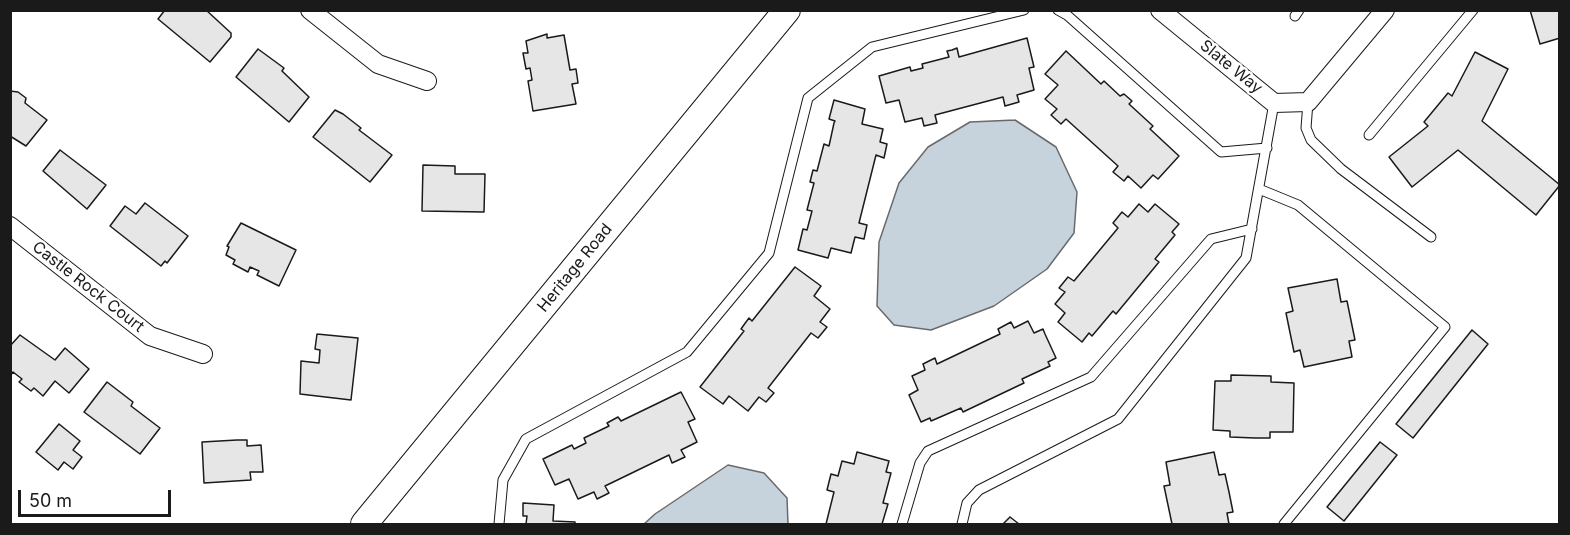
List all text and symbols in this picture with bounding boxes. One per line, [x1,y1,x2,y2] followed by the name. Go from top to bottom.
[1196,36,1266,98] street label: Slate Way
[534,220,616,316] street label: Heritage Road
[28,237,148,337] street label: Castle Rock Court
[21,478,174,516] scale bar
[29,490,72,511] text: 50 m

